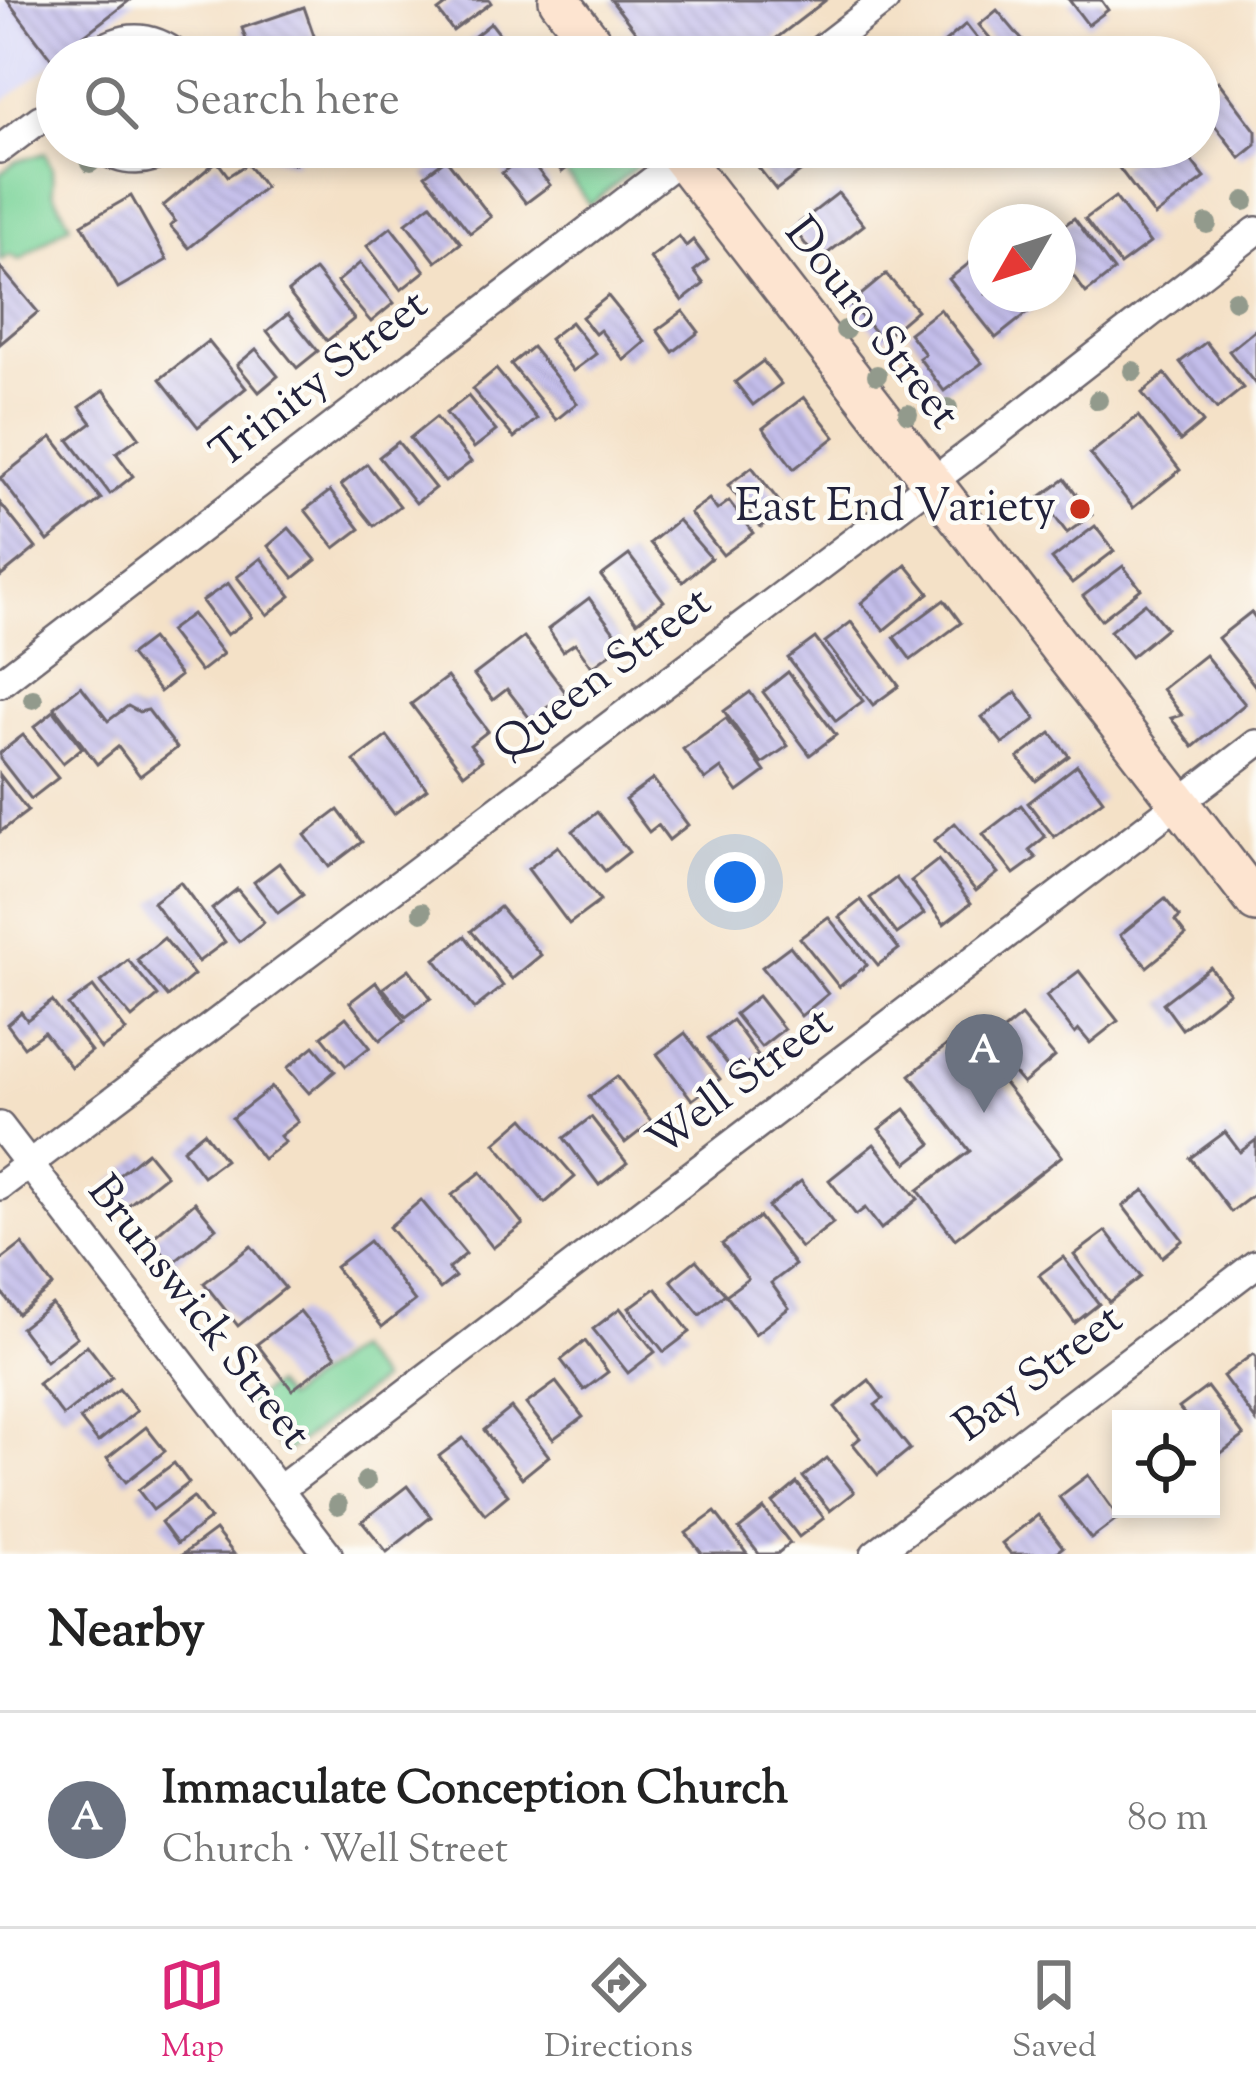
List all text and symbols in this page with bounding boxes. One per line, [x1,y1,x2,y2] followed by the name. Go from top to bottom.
[36,36,1220,168] search box
[78,69,144,135] icon: search
[174,70,400,135] text: Search here
[968,204,1076,312] north arrow
[766,205,974,445] street label: Douro Street
[199,275,443,487] street label: Trinity Street
[735,477,1056,542] place label: East End Variety
[1067,496,1093,522] marker: East End Variety
[481,572,727,780] street label: Queen Street
[705,852,765,912] your location
[636,993,848,1175] street label: Well Street
[945,1014,1023,1113] pin: A
[69,1163,325,1465] street label: Brunswick Street
[942,1290,1138,1460] street label: Bay Street
[1112,1410,1220,1518] map controls
[1112,1410,1220,1518] button: locate
[48,1596,205,1669] text: Nearby
[162,1759,788,1824] text: Immaculate Conception Church
[71,1792,103,1848] text: A
[1127,1792,1208,1848] text: 80 m
[162,1824,508,1880] text: Church · Well Street
[159,1952,225,2072] tab: Map
[544,1952,693,2072] tab: Directions
[1012,1952,1097,2072] tab: Saved

